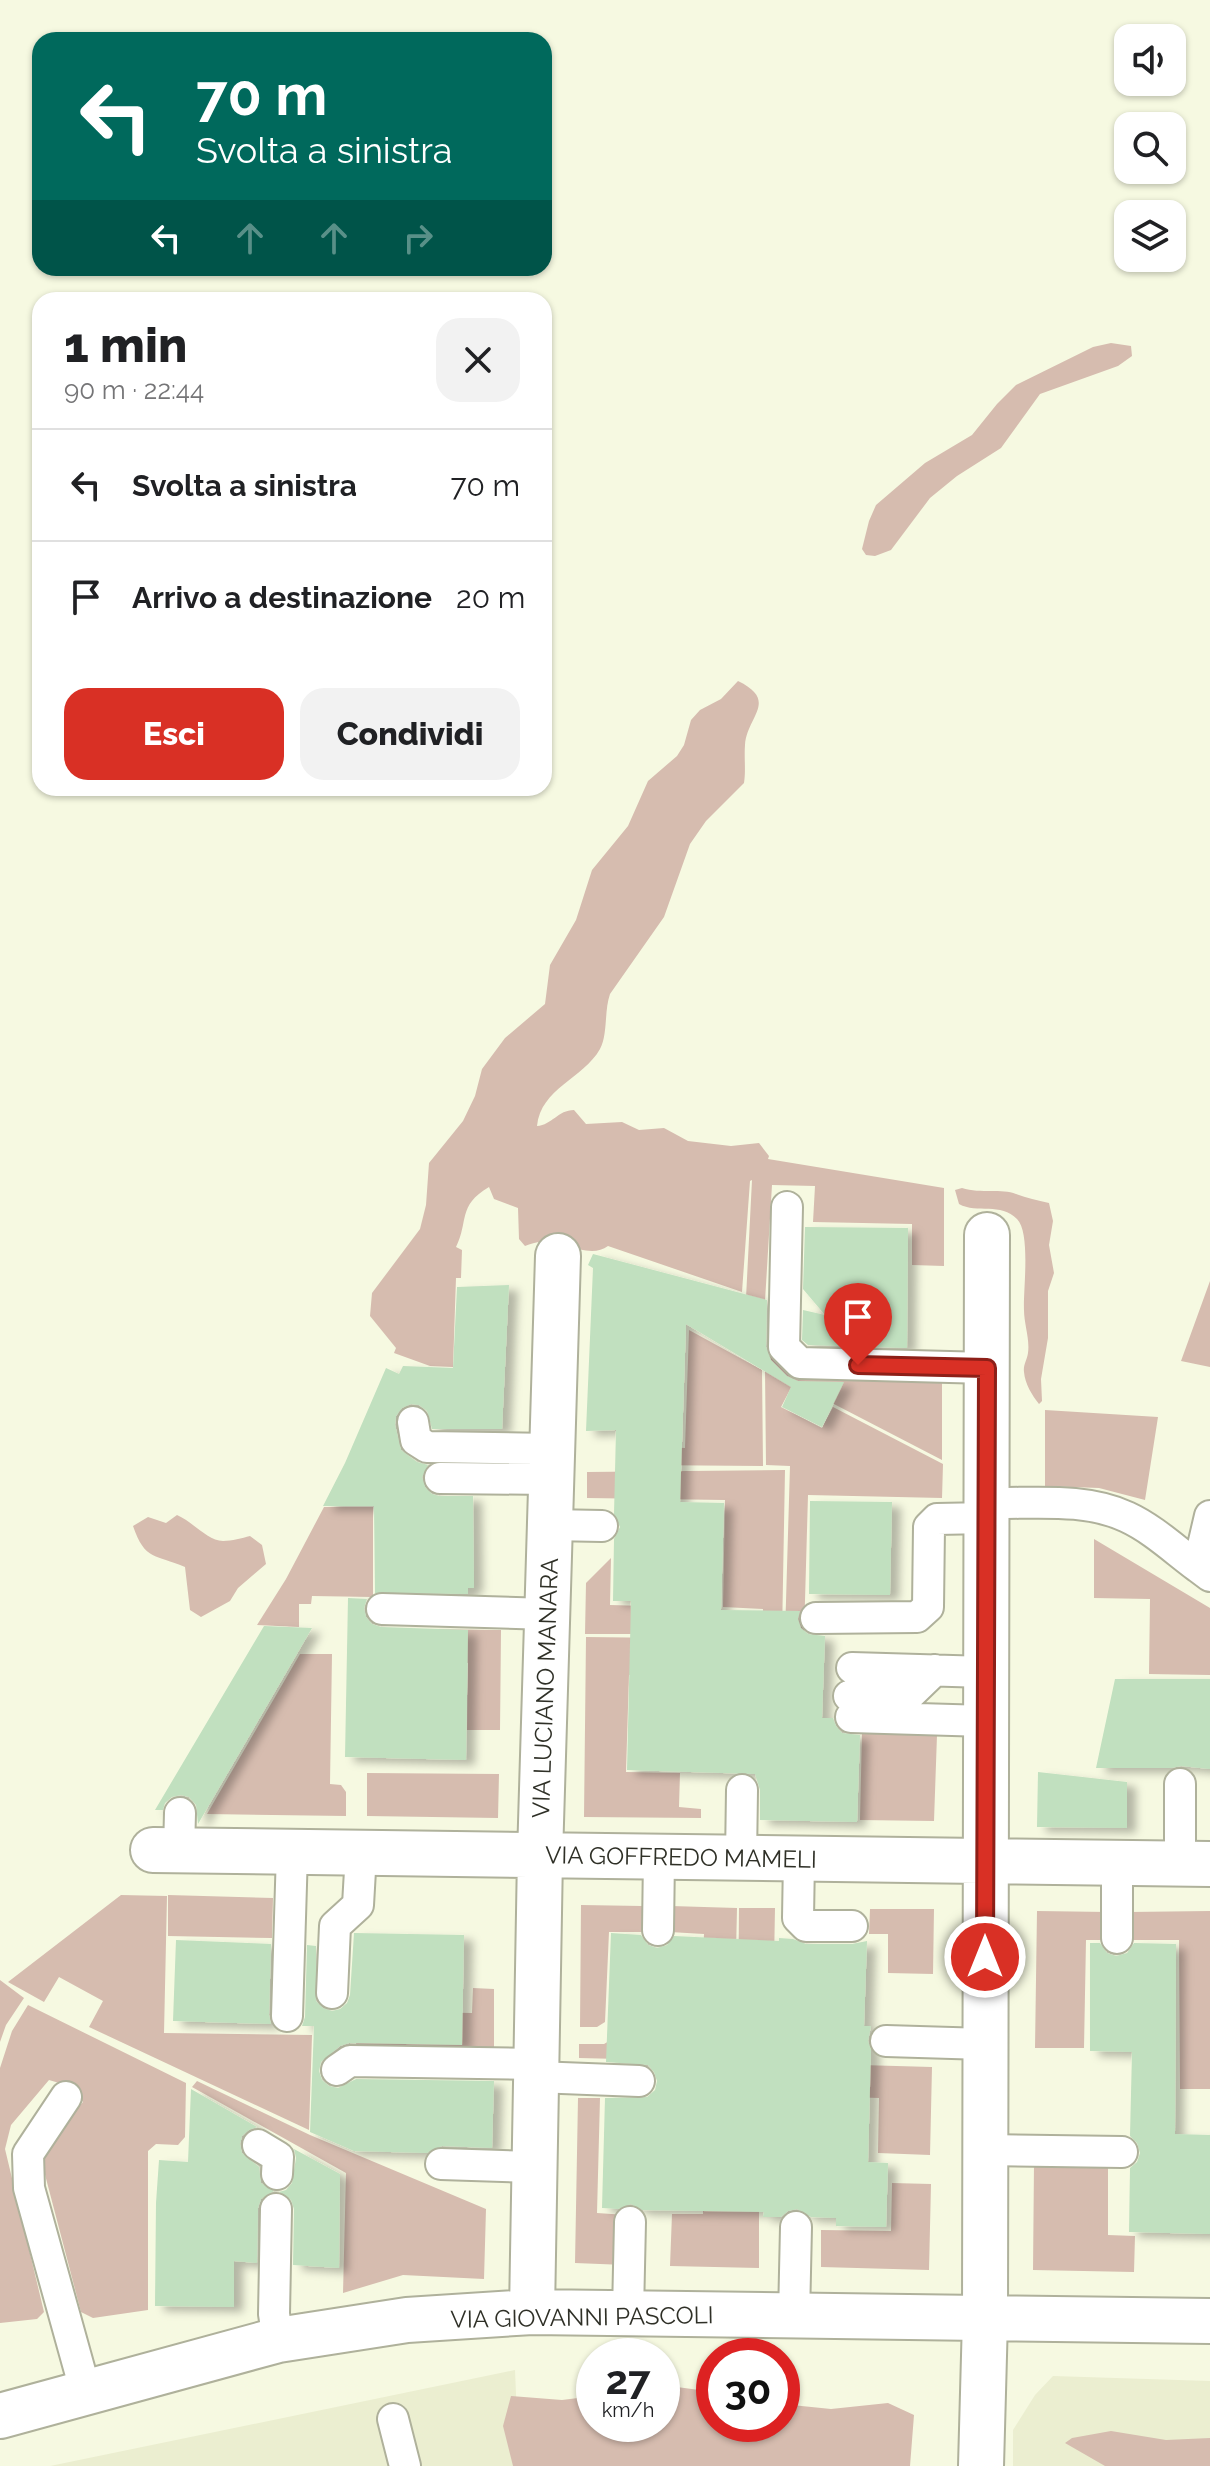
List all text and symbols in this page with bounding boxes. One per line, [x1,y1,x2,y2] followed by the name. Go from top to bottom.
[1114,24,1186,272] map controls
[1114,24,1186,96] button: sound
[196,62,327,128] text: 70 m
[64,64,168,168] icon: left
[1114,112,1186,184] button: search
[196,129,452,171] text: Svolta a sinistra
[1114,200,1186,272] button: layers
[144,216,188,260] icon: left
[228,216,272,260] icon: ahead
[312,216,356,260] icon: ahead
[396,216,440,260] icon: right
[64,317,187,373] text: 1 min
[436,318,520,402] button: close
[64,375,204,405] text: 90 m · 22:44
[64,463,108,507] icon: left
[132,468,357,503] text: Svolta a sinistra
[450,468,520,503] text: 70 m
[64,575,108,619] icon: arrive
[132,580,432,615] text: Arrivo a destinazione
[456,580,525,615] text: 20 m
[64,688,284,780] button: Esci
[300,688,520,780] button: Condividi
[824,1283,892,1365] pin
[836,1295,880,1339] icon: arrive
[526,1557,564,1819] street label: VIA LUCIANO MANARA
[545,1840,817,1874] street label: VIA GOFFREDO MAMELI
[943,1915,1027,1999] position arrow
[450,2300,714,2334] street label: VIA GIOVANNI PASCOLI
[696,2338,800,2442] speed limit sign: 30
[605,2356,650,2403] text: 27
[602,2398,654,2422] text: km/h

